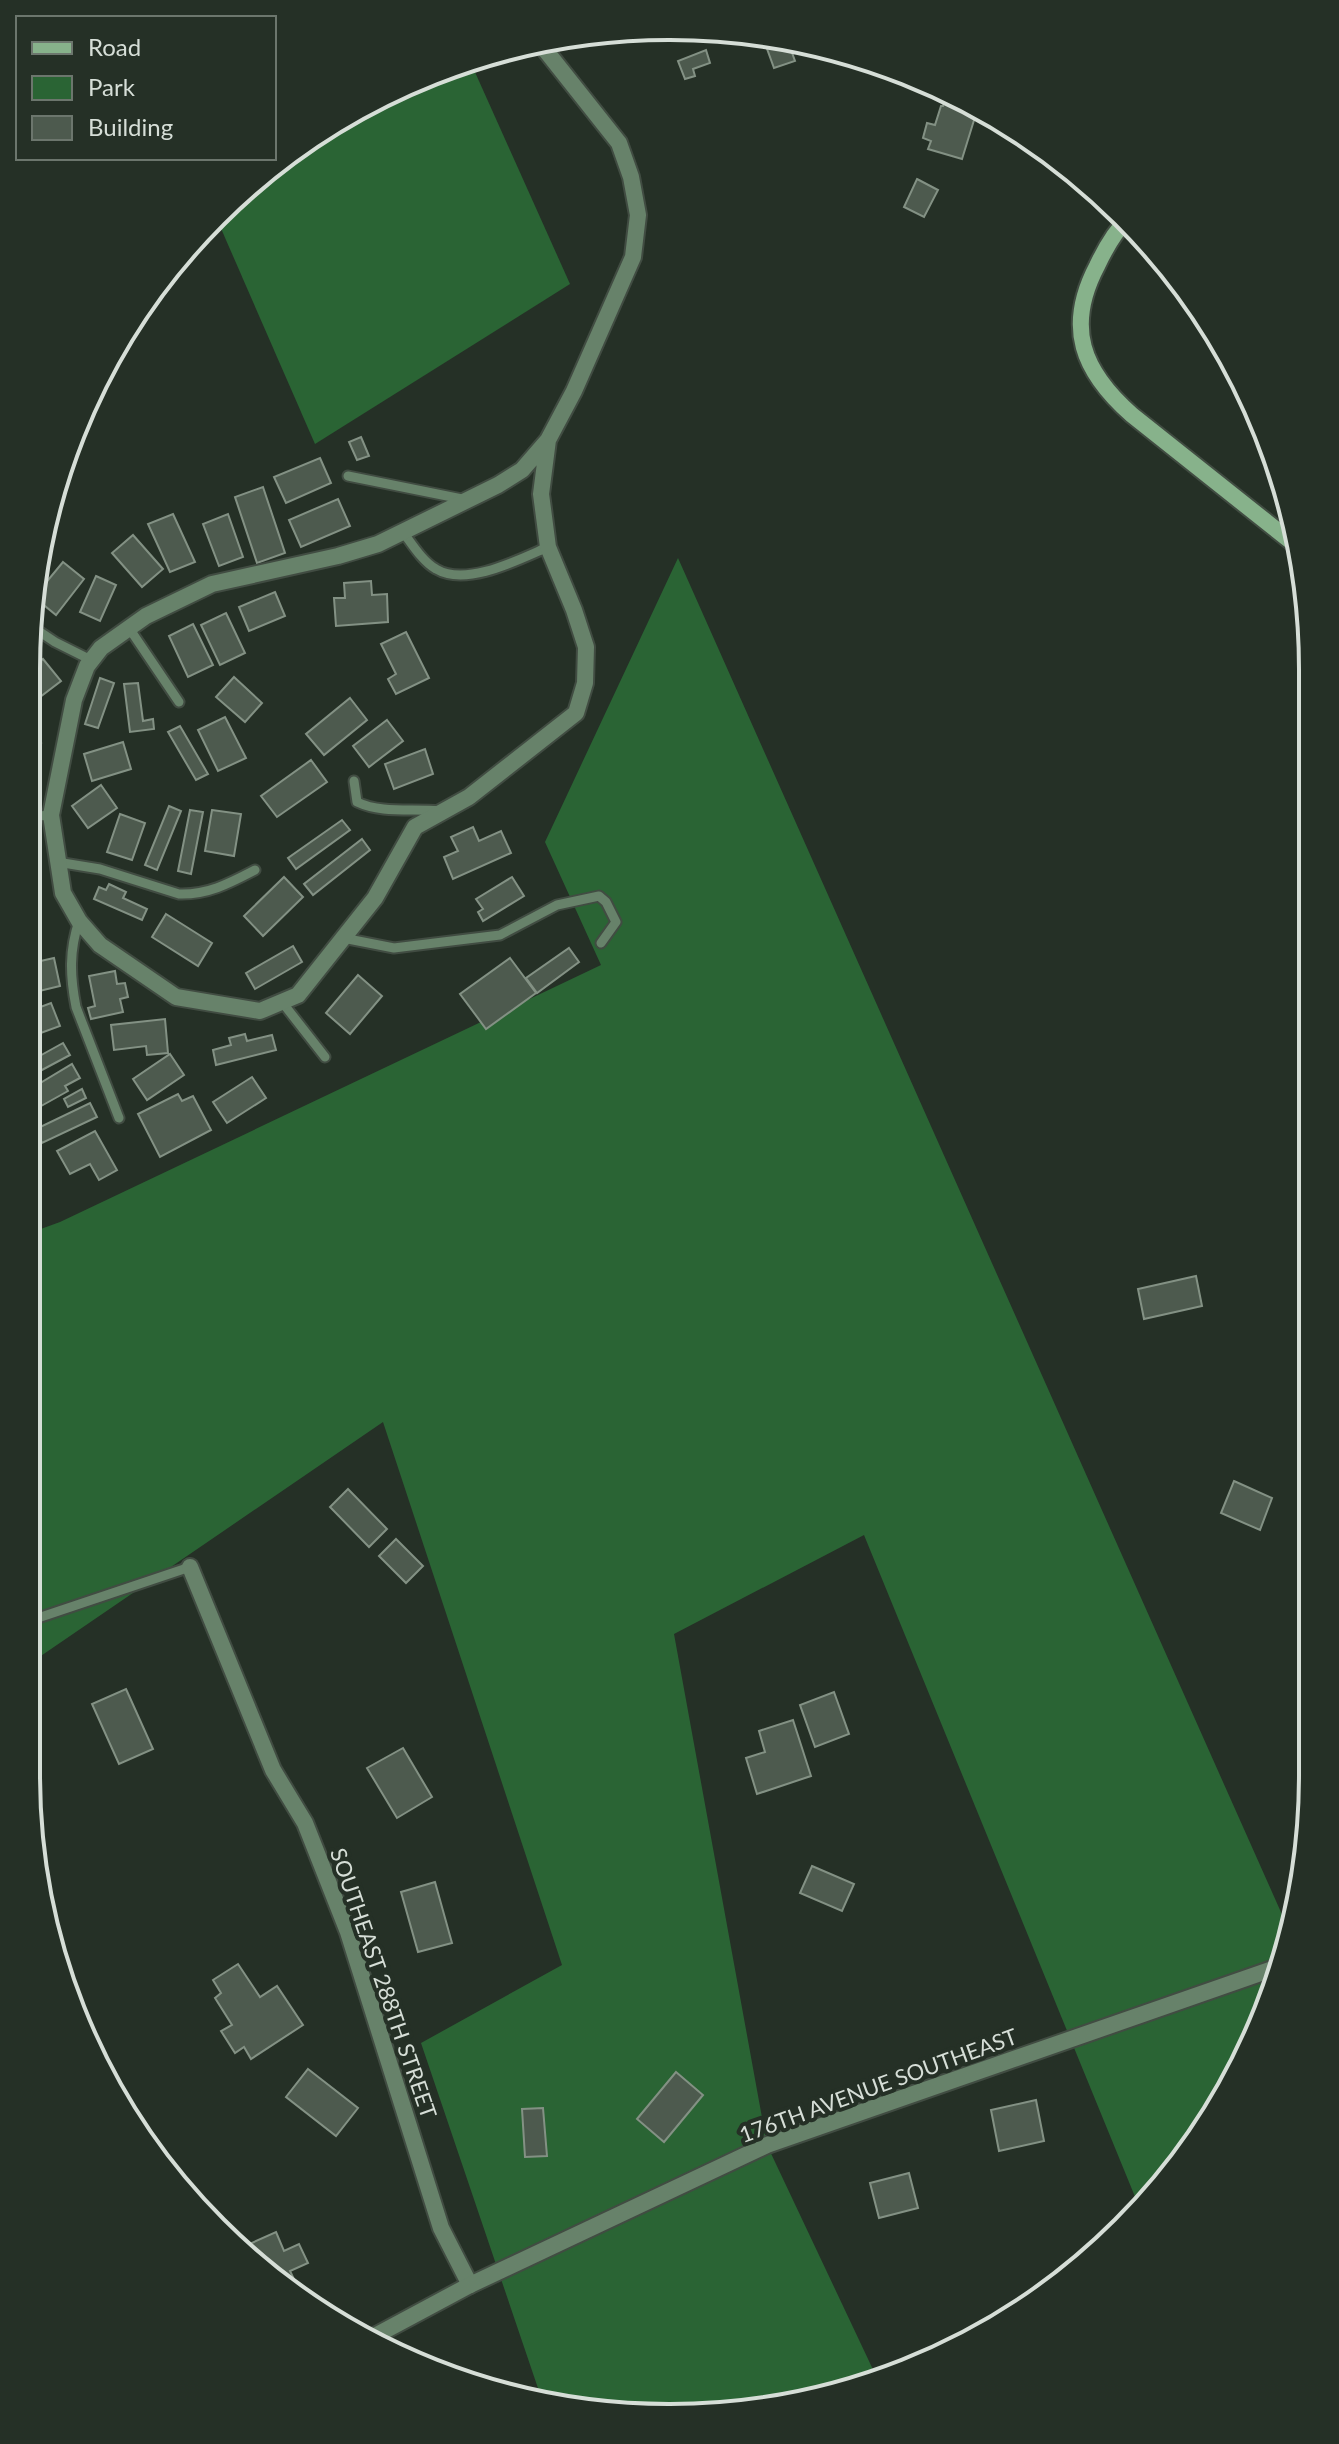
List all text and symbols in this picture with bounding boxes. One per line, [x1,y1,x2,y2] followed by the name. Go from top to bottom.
[16,16,276,160] legend
[88,32,141,61] text: Road
[88,72,136,101] text: Park
[88,112,173,141] text: Building
[325,1844,443,2122] street label: SOUTHEAST 288TH STREET
[735,2022,1021,2148] street label: 176TH AVENUE SOUTHEAST

